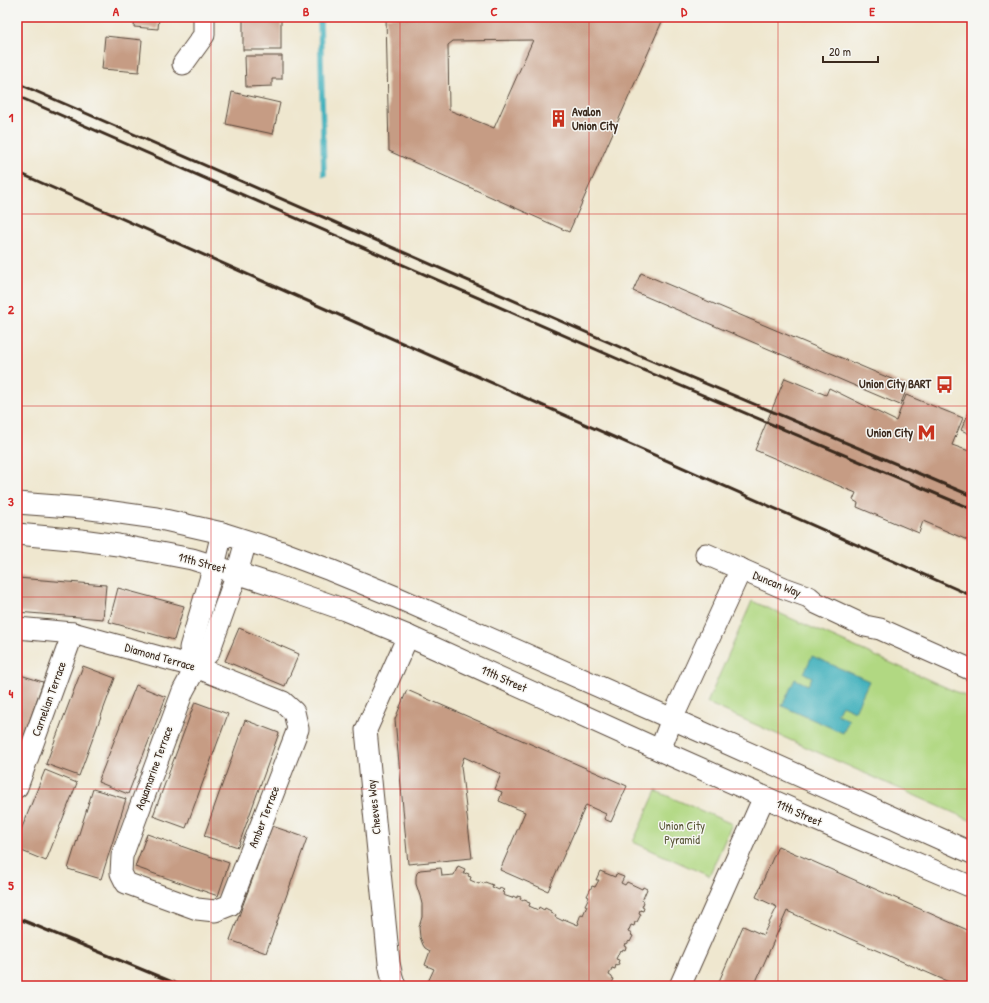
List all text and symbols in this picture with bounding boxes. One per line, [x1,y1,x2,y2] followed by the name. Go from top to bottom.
[113,2,120,20] text: A
[303,2,310,20] text: B
[490,2,498,20] text: C
[681,2,688,20] text: D
[869,2,875,20] text: E
[823,38,878,64] scale bar
[829,43,851,60] text: 20 m
[572,103,618,135] place label: Avalon Union City
[9,108,14,126] text: 1
[549,109,569,129] building icon: Avalon Union City
[8,300,15,318] text: 2
[934,374,954,394] bus stop icon: Union City BART
[859,375,931,393] place label: Union City BART
[916,423,936,443] metro station icon: Union City
[867,424,913,442] place label: Union City
[8,492,14,510] text: 3
[176,548,229,577] street label: 11th Street
[751,566,804,601] street label: Duncan Way
[123,638,198,675] street label: Diamond Terrace
[27,659,70,739] street label: Carnelian Terrace
[479,661,531,697] street label: 11th Street
[9,684,14,702] text: 4
[131,723,177,812] street label: Aquamarine Terrace
[362,779,385,835] street label: Cheeves Way
[244,783,283,850] street label: Amber Terrace
[774,795,826,831] street label: 11th Street
[659,817,705,848] park label: Union City Pyramid
[8,876,14,894] text: 5

